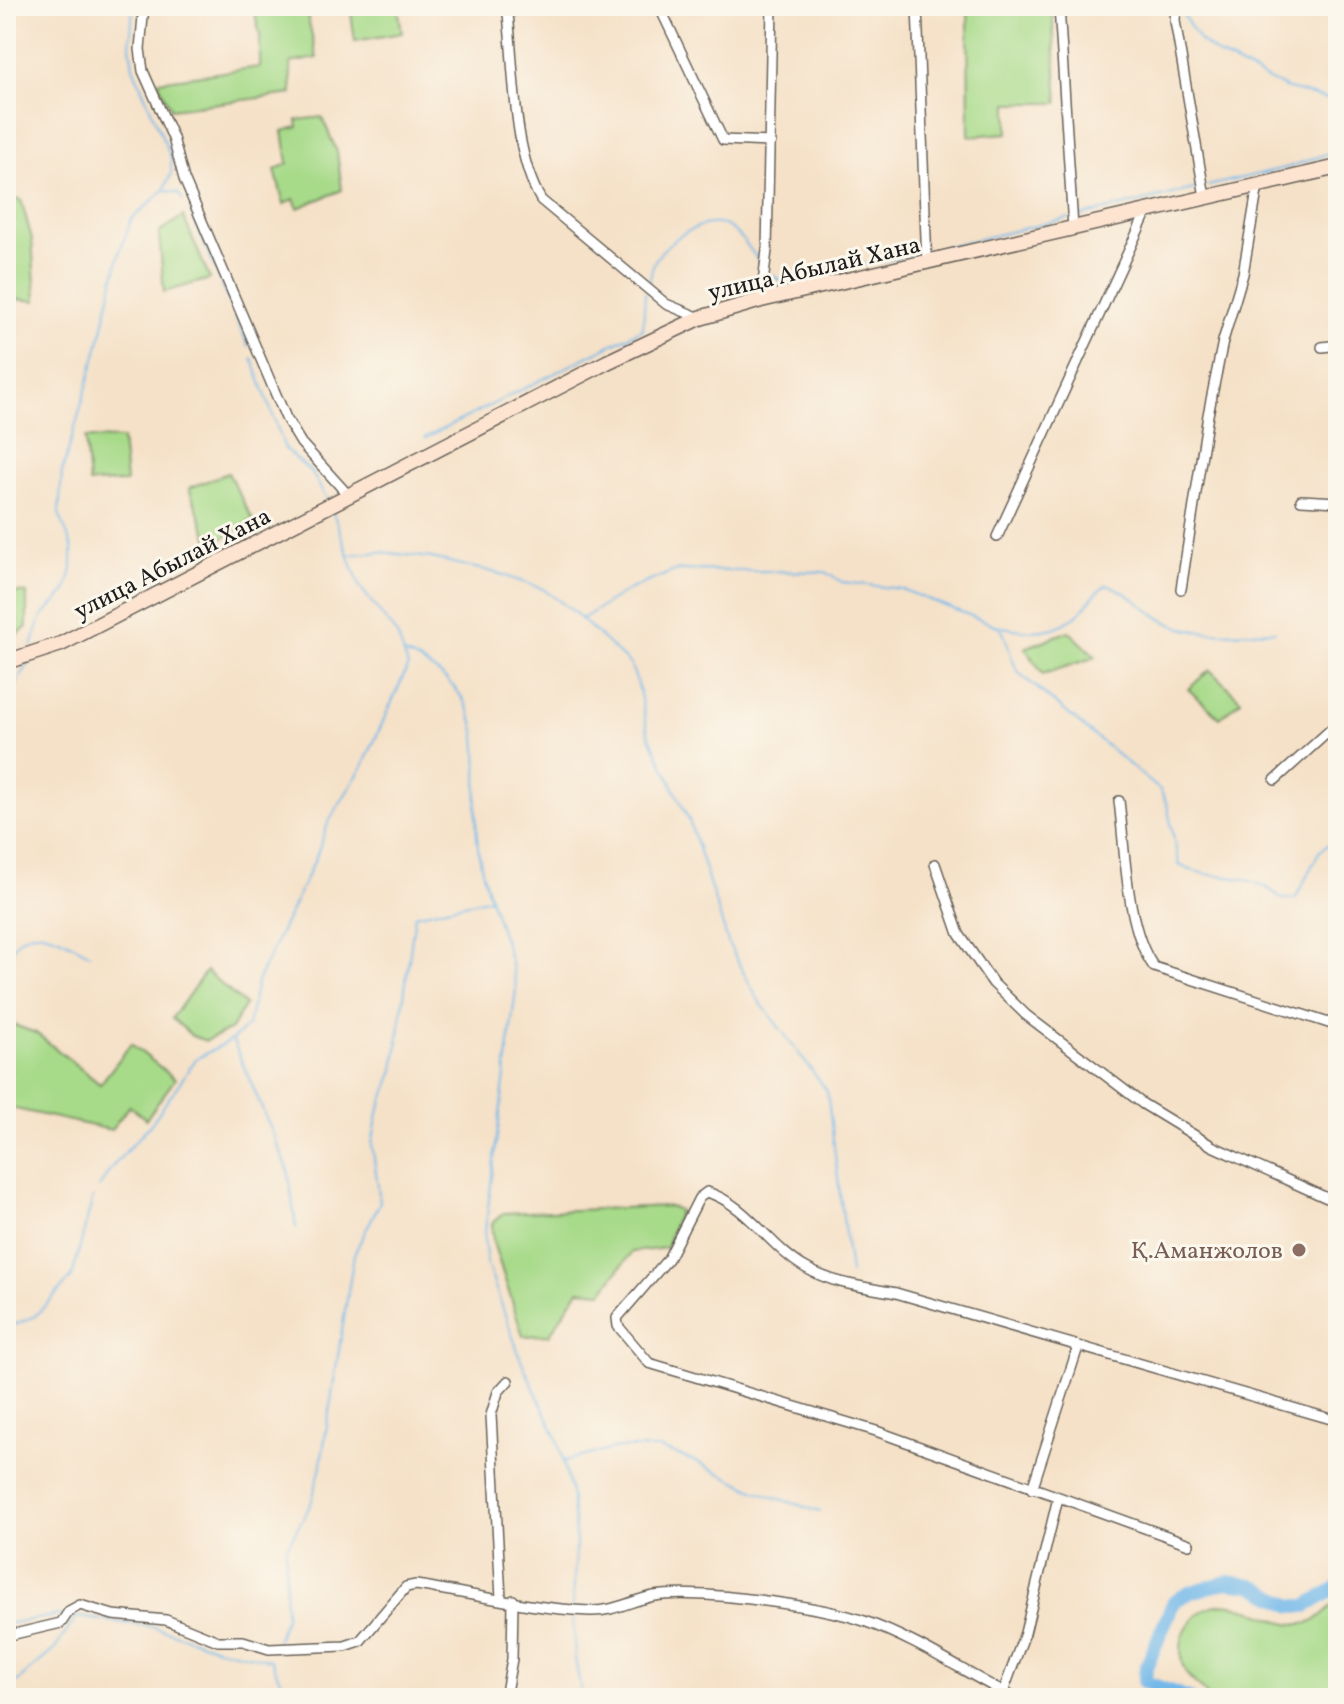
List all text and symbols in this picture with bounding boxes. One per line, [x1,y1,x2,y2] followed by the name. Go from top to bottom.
[705,229,924,311] street label: улица Абылай Хана
[68,500,277,629] street label: улица Абылай Хана
[1131,1235,1283,1269] place label: Қ.Аманжолов
[1290,1241,1308,1259] marker: Қ.Аманжолов

